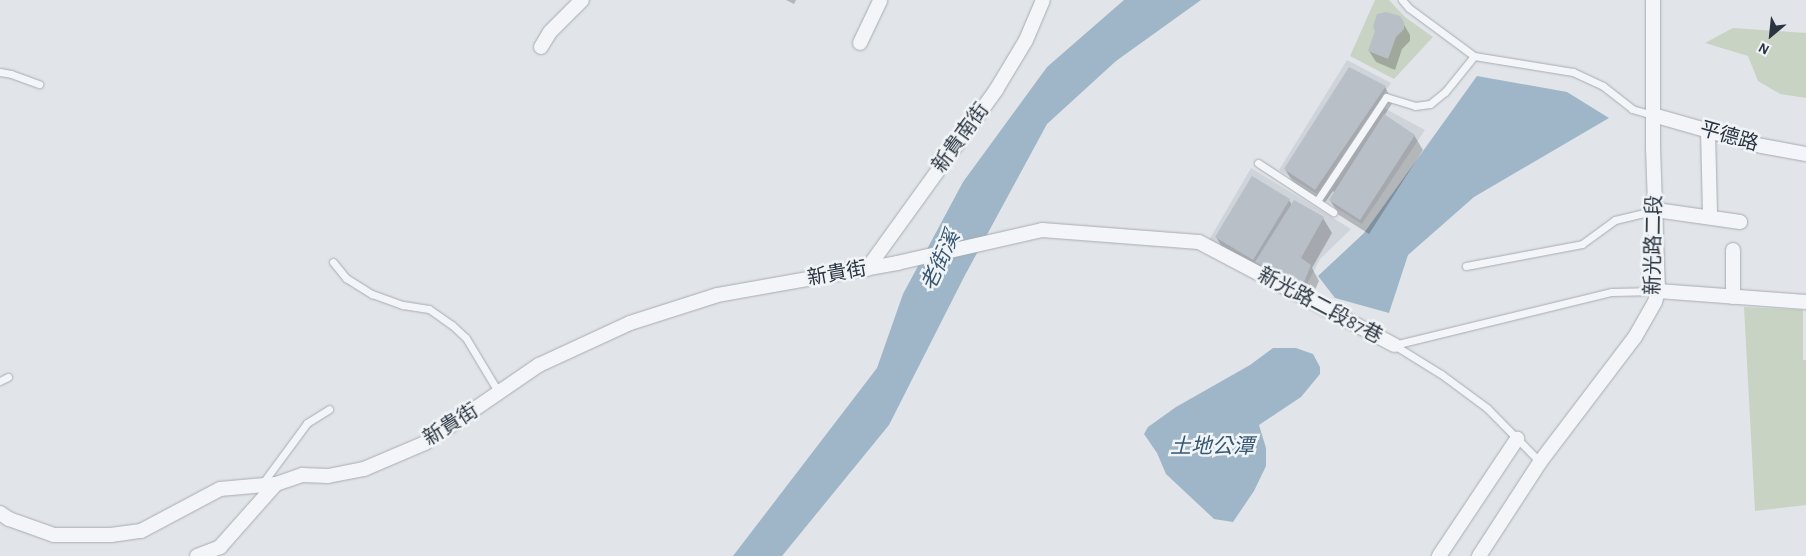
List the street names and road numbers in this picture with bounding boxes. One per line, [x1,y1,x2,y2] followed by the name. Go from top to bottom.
[928,99,994,177] street label: 新貴南街
[1697,117,1761,157] street label: 平德路
[1641,195,1667,295] street label: 新光路二段
[805,257,869,291] street label: 新貴街
[1254,263,1386,349] street label: 新光路二段87巷
[419,399,483,451] street label: 新貴街

